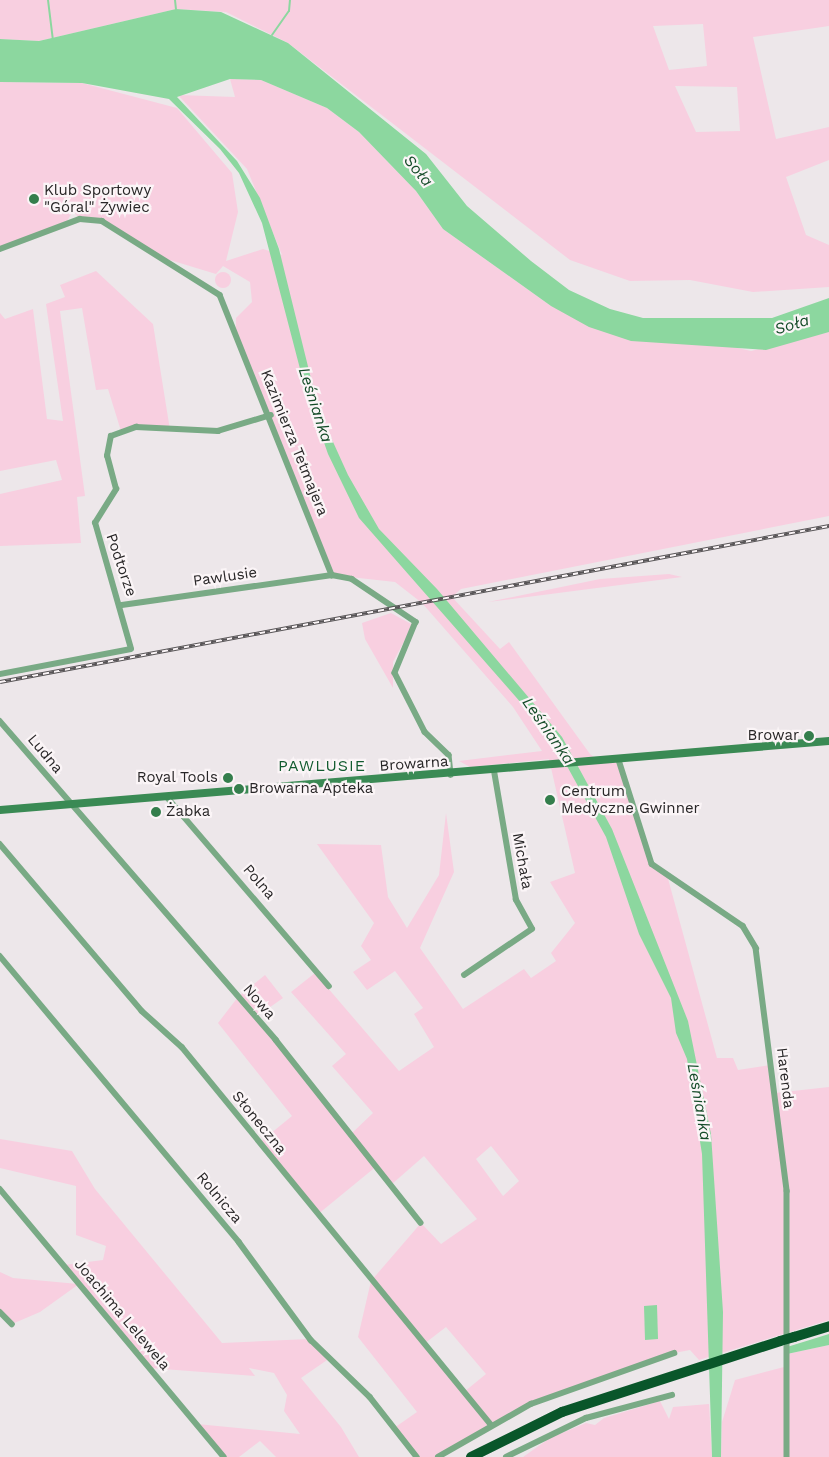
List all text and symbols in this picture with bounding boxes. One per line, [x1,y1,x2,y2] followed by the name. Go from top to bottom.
[399,151,437,191] water label: Soła
[44,181,151,216] place label: Klub Sportowy "Góral" Żywiec
[28,193,40,205] marker: Klub Sportowy "Góral" Żywiec
[772,311,812,339] water label: Soła
[294,365,336,445] water label: Leśnianka
[256,367,332,519] street label: Kazimierza Tetmajera
[102,531,140,599] street label: Podtorze
[192,564,258,590] street label: Pawlusie
[518,694,578,768] water label: Leśnianka
[748,727,799,745] place label: Browar
[803,730,815,742] marker: Browar
[24,731,66,777] street label: Ludna
[379,753,449,775] street label: Browarna
[277,756,367,776] district label: PAWLUSIE
[136,769,218,787] place label: Royal Tools
[222,772,234,784] marker: Royal Tools
[249,780,374,798] place label: Browarna Apteka
[561,782,700,817] place label: Centrum Medyczne Gwinner
[233,783,245,795] marker: Browarna Apteka
[543,793,557,807] marker: Centrum Medyczne Gwinner
[166,803,210,821] place label: Żabka
[150,806,162,818] marker: Żabka
[508,831,536,891] street label: Michała
[239,861,279,903] street label: Polna
[239,981,279,1023] street label: Nowa
[772,1047,798,1109] street label: Harenda
[683,1062,715,1142] water label: Leśnianka
[228,1088,290,1158] street label: Słoneczna
[192,1169,246,1227] street label: Rolnicza
[70,1256,174,1374] street label: Joachima Lelewela

